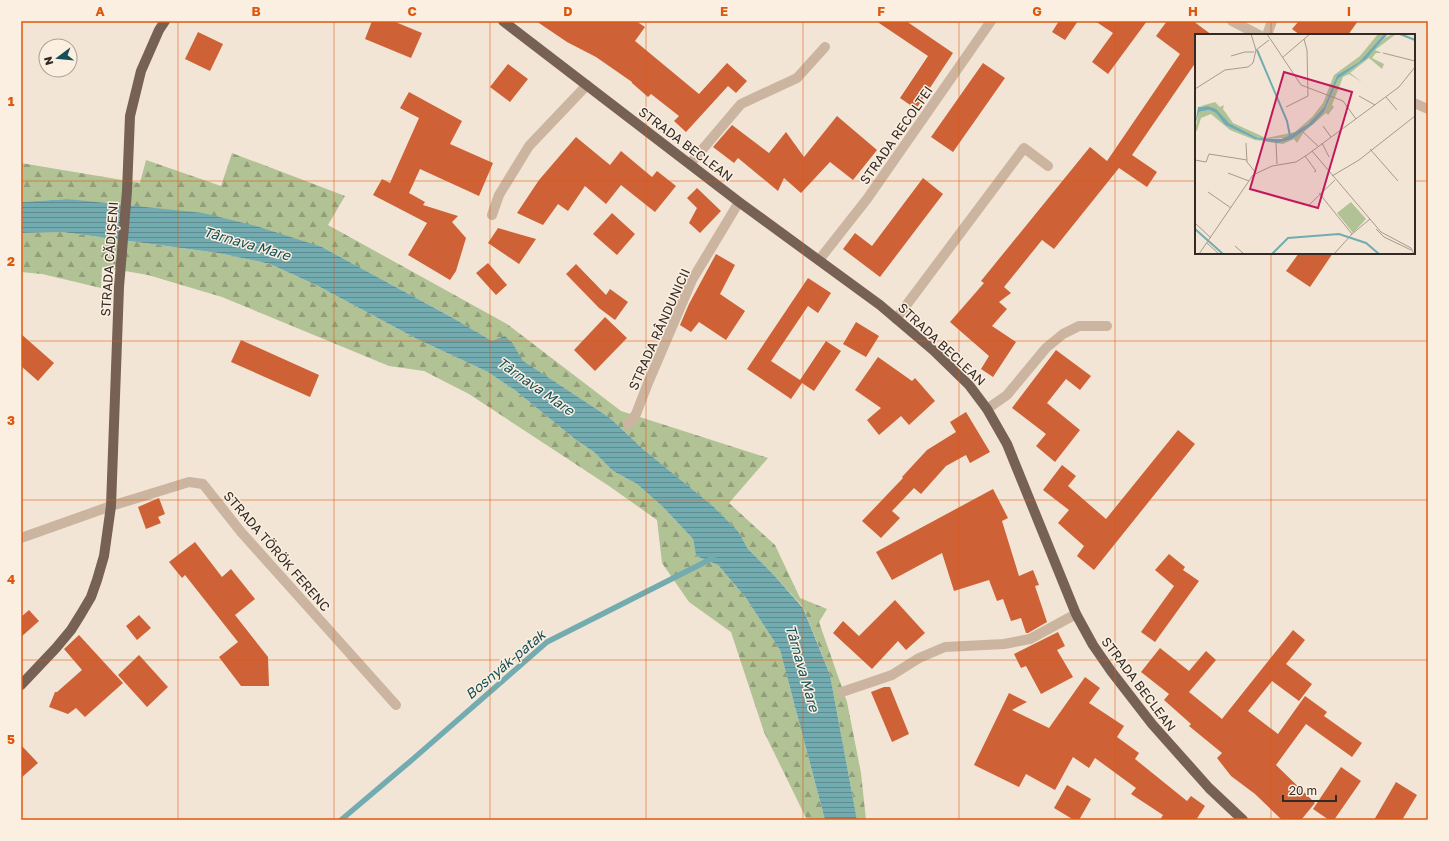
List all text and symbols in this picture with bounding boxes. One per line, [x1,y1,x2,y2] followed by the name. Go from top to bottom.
[95,3,105,19] text: A
[251,3,261,19] text: B
[407,3,417,19] text: C
[563,3,573,19] text: D
[720,3,728,19] text: E
[877,3,885,19] text: F
[1032,3,1042,19] text: G
[1188,3,1198,19] text: H
[1347,3,1351,19] text: I
[1195,34,1415,254] inset map
[38,38,78,78] north arrow
[41,55,55,67] text: N
[856,83,936,187] street label: STRADA RECOLTEI
[8,93,15,109] text: 1
[636,103,736,185] street label: STRADA BECLEAN
[97,201,121,317] street label: STRADA CĂDIȘENI
[202,222,293,264] water label: Târnava Mare
[7,253,15,269] text: 2
[625,266,693,392] street label: STRADA RÂNDUNICII
[895,299,989,389] street label: STRADA BECLEAN
[494,353,578,419] water label: Târnava Mare
[7,412,15,428] text: 3
[220,488,334,614] street label: STRADA TÖRÖK FERENC
[7,571,15,587] text: 4
[782,623,824,714] water label: Târnava Mare
[461,624,550,702] water label: Bosnyák-patak
[1098,634,1180,734] street label: STRADA BECLEAN
[7,731,15,747] text: 5
[1283,777,1336,803] scale bar
[1289,783,1317,798] text: 20 m

